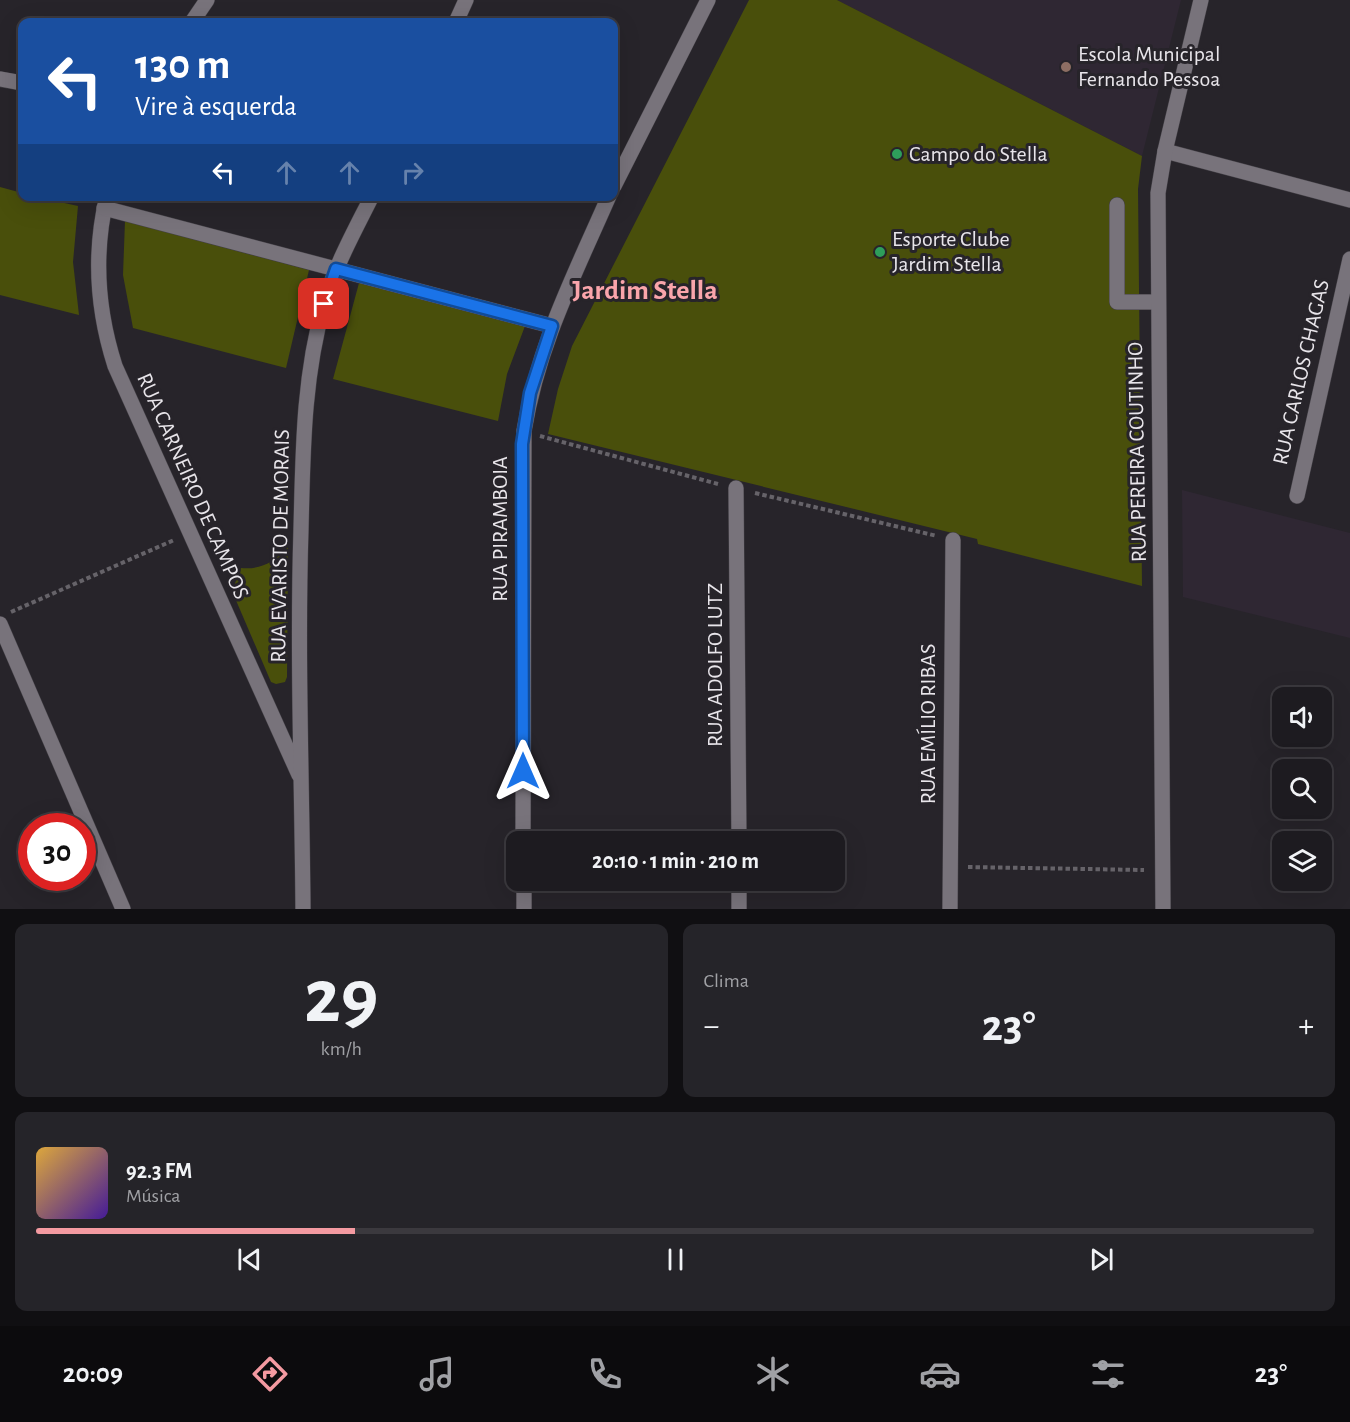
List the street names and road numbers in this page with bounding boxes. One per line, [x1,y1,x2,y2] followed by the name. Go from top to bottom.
[1269,277,1333,467] street label: RUA CARLOS CHAGAS
[1124,342,1150,562] street label: RUA PEREIRA COUTINHO
[133,370,253,602] street label: RUA CARNEIRO DE CAMPOS
[267,429,293,663] street label: RUA EVARISTO DE MORAIS
[489,456,511,602] street label: RUA PIRAMBOIA
[704,583,726,747] street label: RUA ADOLFO LUTZ
[916,644,939,804] street label: RUA EMÍLIO RIBAS

